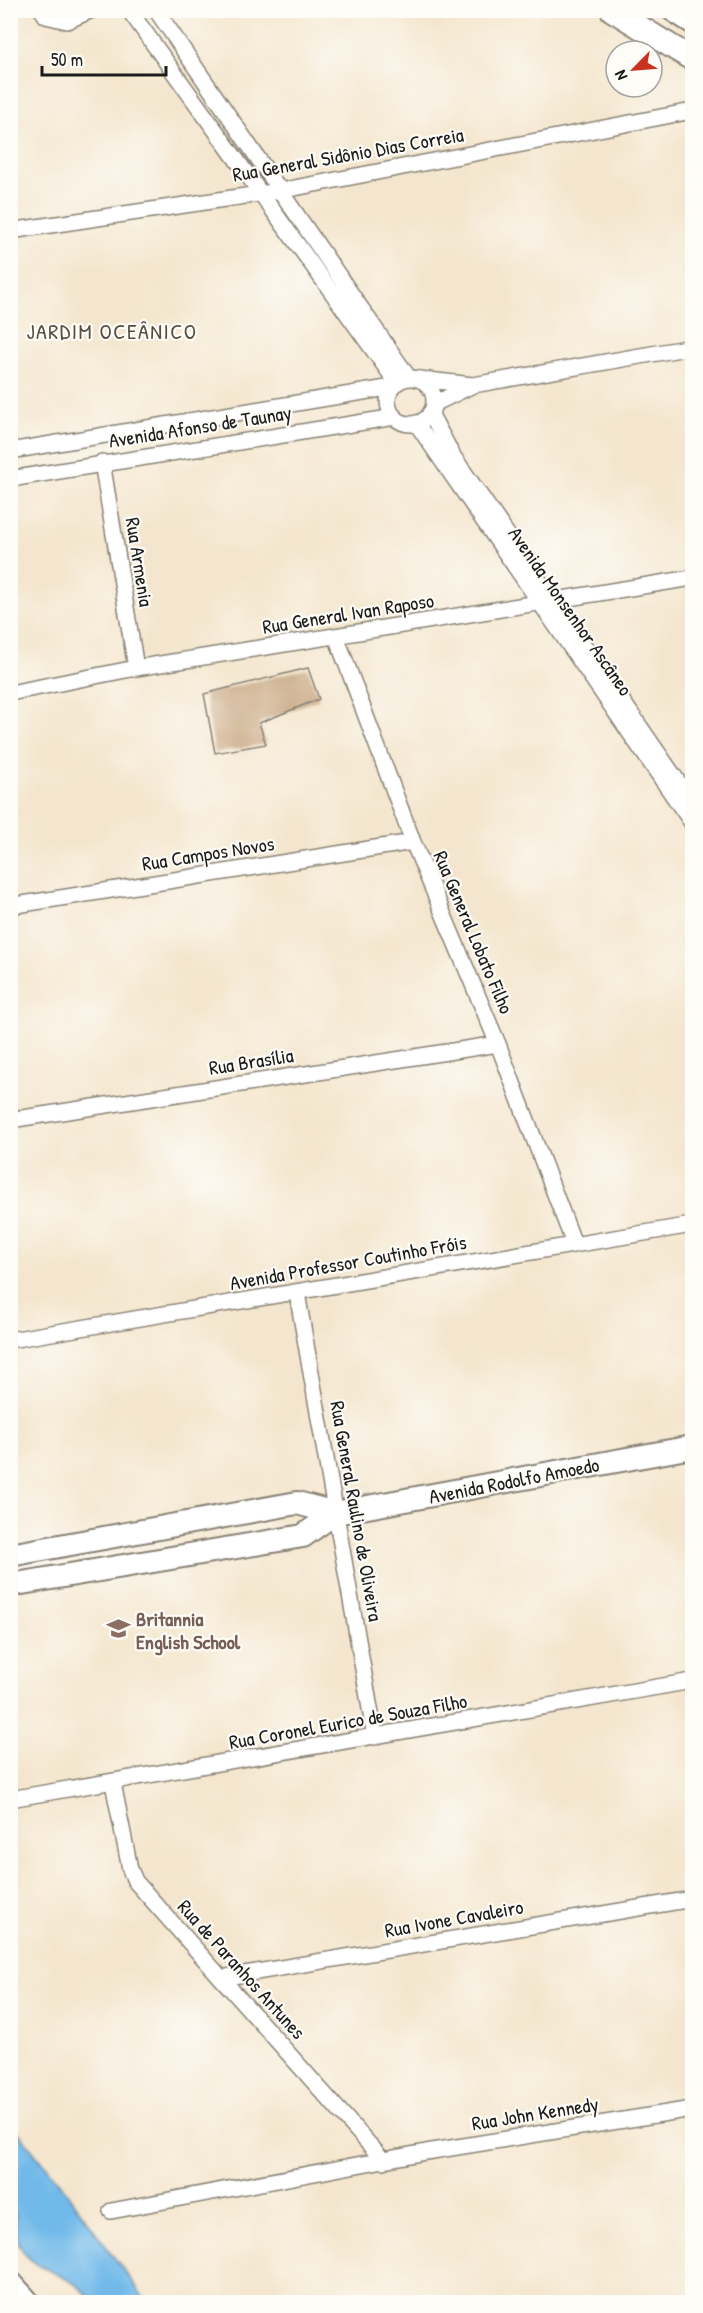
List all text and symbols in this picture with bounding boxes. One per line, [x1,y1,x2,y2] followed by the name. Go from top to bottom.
[42,39,166,77] scale bar
[604,39,664,99] north arrow
[51,47,83,72] text: 50 m
[608,66,632,84] text: N
[230,120,466,188] street label: Rua General Sidônio Dias Correia
[26,316,198,346] district label: JARDIM OCEÂNICO
[107,398,293,454] street label: Avenida Afonso de Taunay
[120,515,160,609] street label: Rua Armenia
[503,521,639,701] street label: Avenida Monsenhor Ascâneo
[260,586,436,640] street label: Rua General Ivan Raposo
[140,829,276,877] street label: Rua Campos Novos
[427,846,521,1018] street label: Rua General Lobato Filho
[207,1041,295,1081] street label: Rua Brasília
[228,1228,469,1296] street label: Avenida Professor Coutinho Fróis
[324,1399,390,1623] street label: Rua General Raulino de Oliveira
[427,1450,601,1510] street label: Avenida Rodolfo Amoedo
[136,1605,241,1656] place label: Britannia English School
[105,1616,131,1642] school or university icon: Britannia English School
[227,1687,469,1755] street label: Rua Coronel Eurico de Souza Filho
[172,1893,312,2045] street label: Rua de Paranhos Antunes
[383,1893,525,1943] street label: Rua Ivone Cavaleiro
[470,2090,600,2136] street label: Rua John Kennedy

